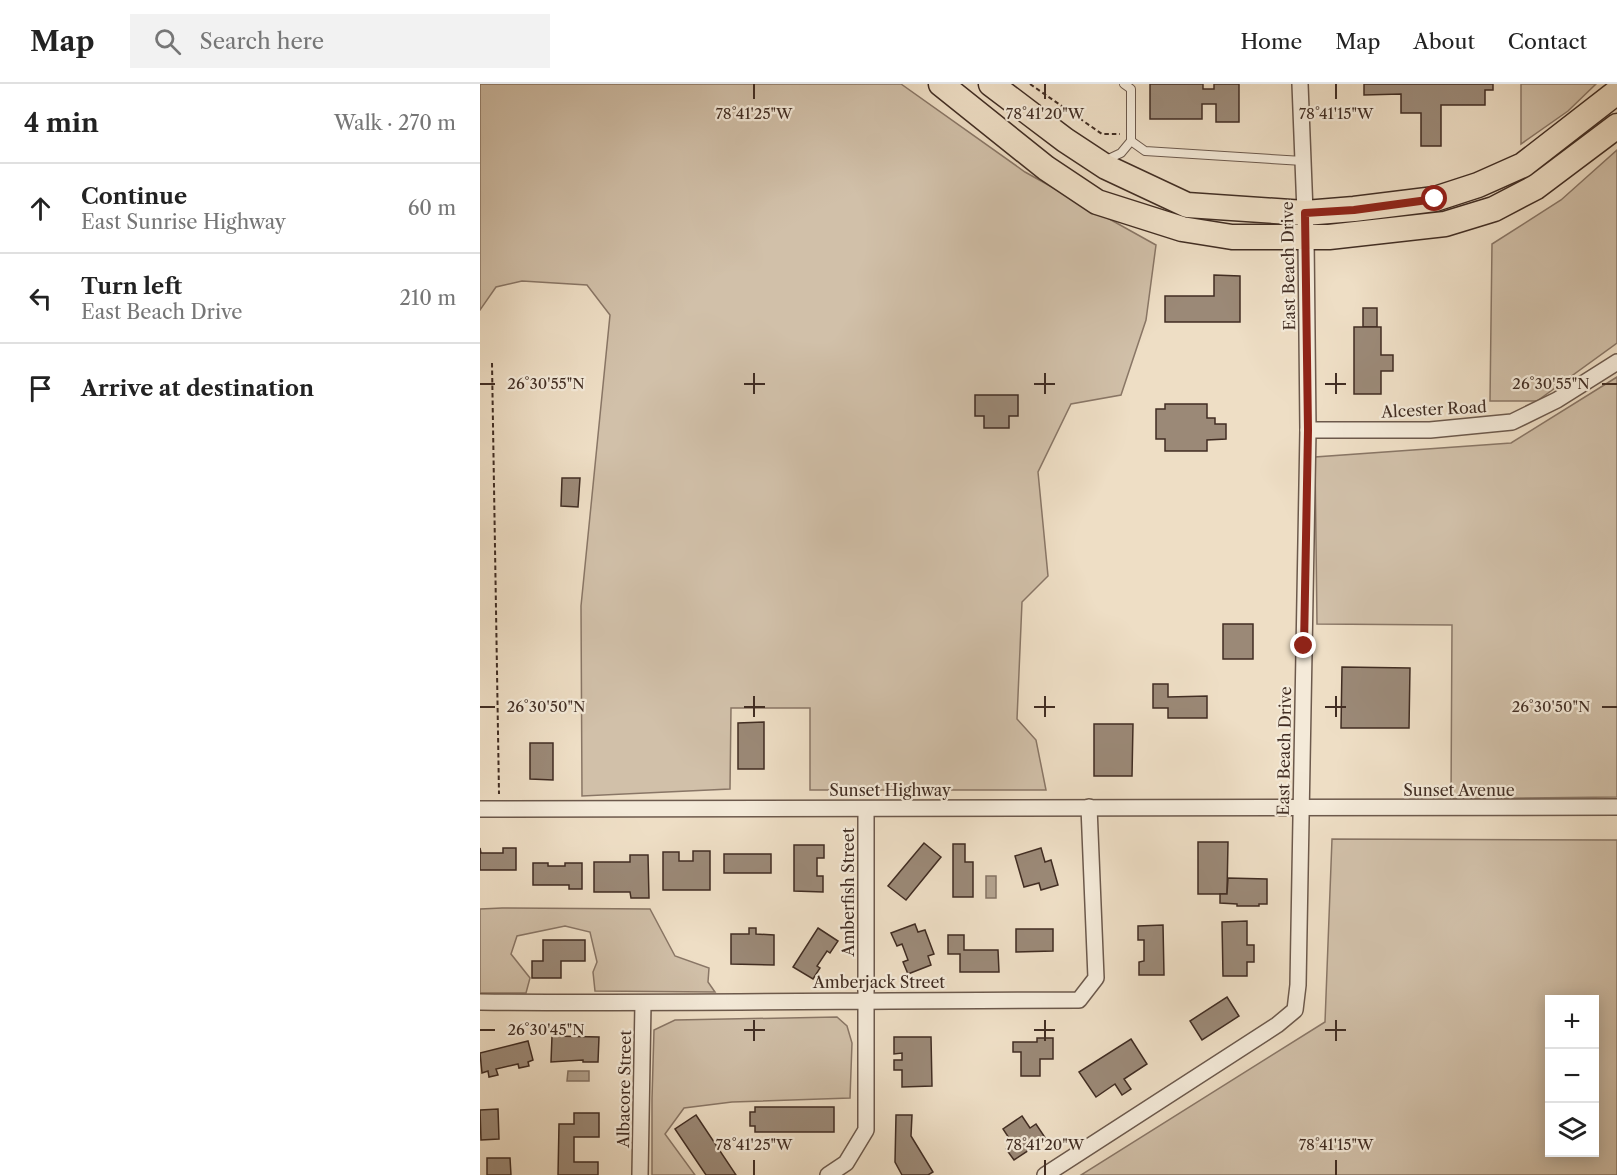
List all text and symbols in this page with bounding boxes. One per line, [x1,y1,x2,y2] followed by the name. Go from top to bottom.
[130,14,550,68] search box
[30,24,94,58] text: Map
[151,25,184,58] icon: search
[199,28,324,55] text: Search here
[1241,29,1302,54] text: Home
[1335,29,1380,54] text: Map
[1413,29,1475,54] text: About
[1508,29,1587,54] text: Contact
[715,104,793,123] text: 78°41'25"W
[1006,104,1085,123] text: 78°41'20"W
[1299,104,1374,123] text: 78°41'15"W
[24,107,99,139] text: 4 min
[334,111,456,135] text: Walk · 270 m
[81,183,187,210] text: Continue
[1421,185,1447,211] route start
[24,192,57,225] icon: ahead
[408,196,456,220] text: 60 m
[1277,201,1299,331] street label: East Beach Drive
[81,210,286,234] text: East Sunrise Highway
[81,273,182,300] text: Turn left
[24,282,57,315] icon: left
[399,286,456,310] text: 210 m
[81,300,242,324] text: East Beach Drive
[24,372,57,405] icon: arrive
[507,374,585,393] text: 26°30'55"N
[1512,374,1590,393] text: 26°30'55"N
[81,375,314,402] text: Arrive at destination
[1380,396,1488,422] street label: Alcester Road
[1290,632,1316,658] route end
[1273,686,1295,816] street label: East Beach Drive
[507,697,585,716] text: 26°30'50"N
[1512,697,1590,716] text: 26°30'50"N
[829,780,952,800] street label: Sunset Highway
[1403,780,1515,800] street label: Sunset Avenue
[838,827,858,957] street label: Amberfish Street
[812,972,945,992] street label: Amberjack Street
[1545,995,1599,1157] map controls
[1545,995,1599,1049] button: +
[507,1020,585,1039] text: 26°30'45"N
[613,1029,635,1149] street label: Albacore Street
[1545,1049,1599,1103] button: −
[1545,1103,1599,1157] button: layers
[715,1135,793,1154] text: 78°41'25"W
[1006,1135,1085,1154] text: 78°41'20"W
[1299,1135,1374,1154] text: 78°41'15"W

